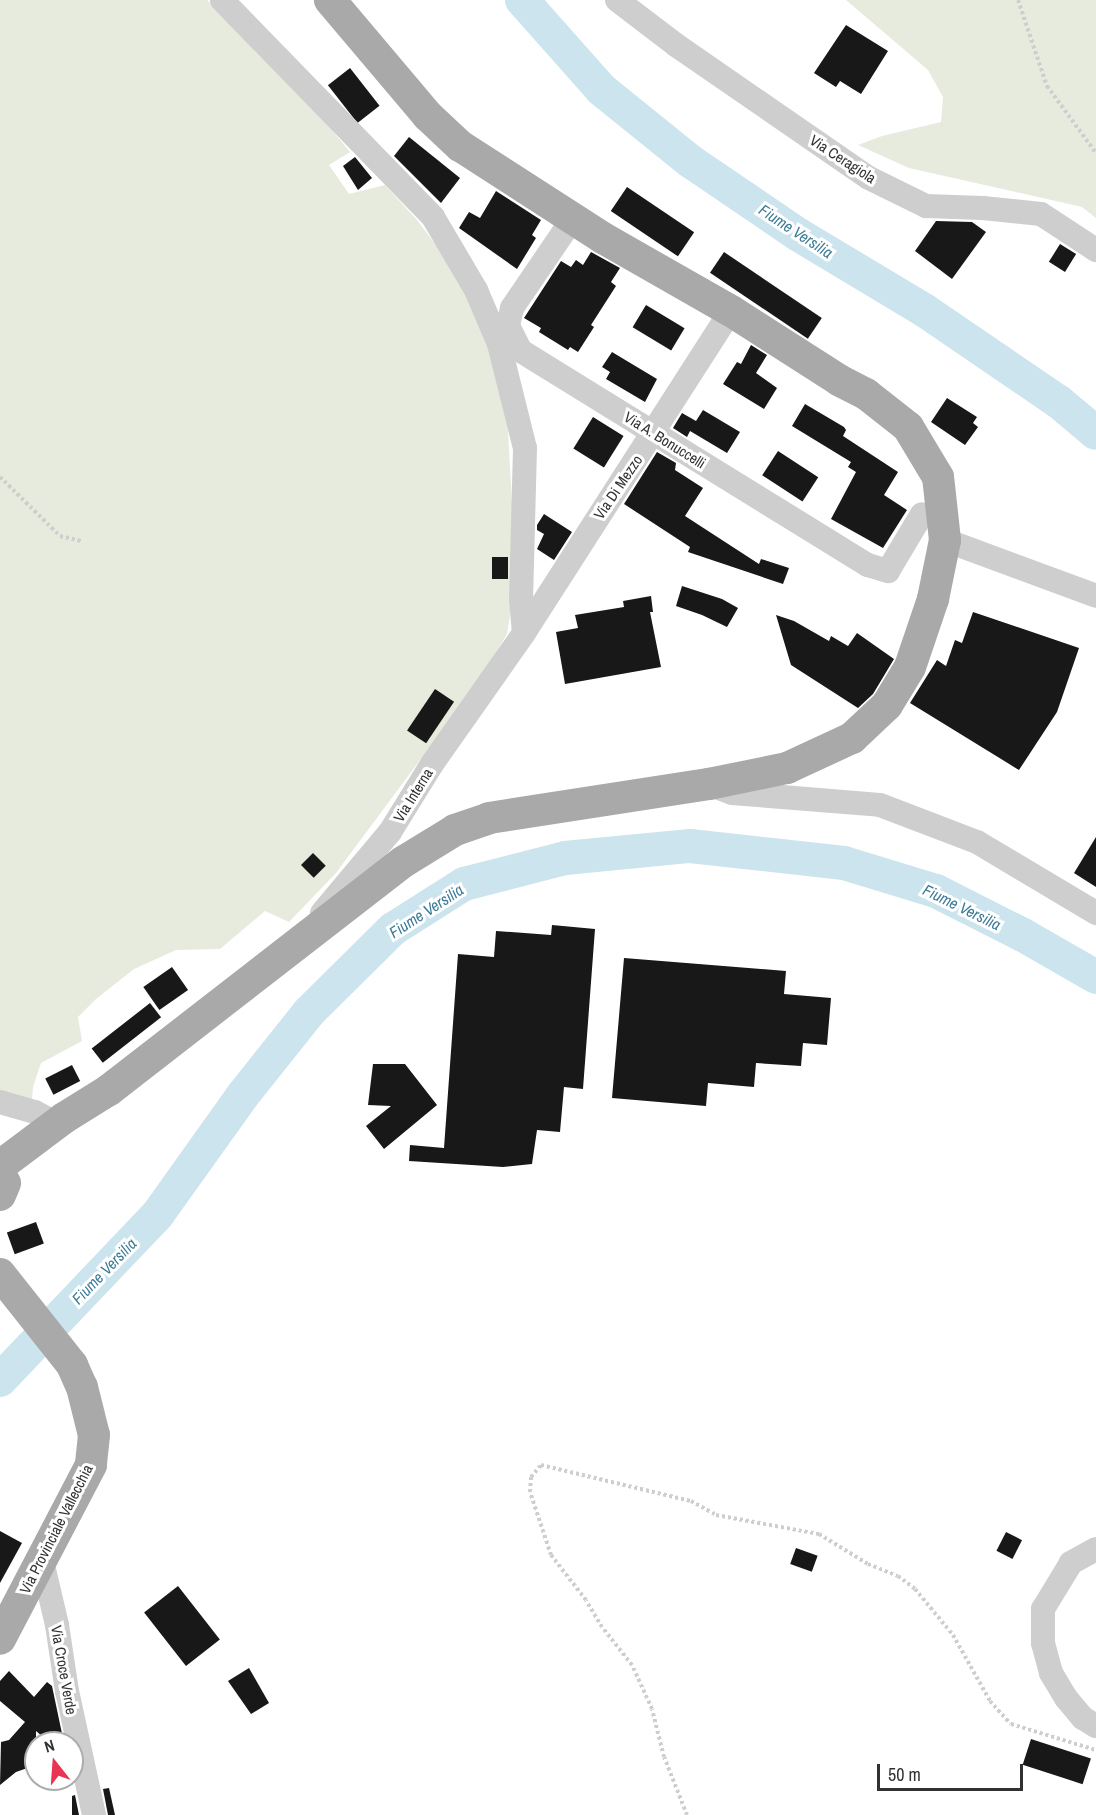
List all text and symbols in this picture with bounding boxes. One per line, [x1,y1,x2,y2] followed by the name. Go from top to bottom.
[807,131,879,187] street label: Via Ceragiola
[755,200,837,262] water label: Fiume Versilia
[621,408,709,472] street label: Via A. Bonuccelli
[590,451,646,523] street label: Via Di Mezzo
[389,765,437,825] street label: Via Interna
[385,880,467,942] water label: Fiume Versilia
[920,880,1004,934] water label: Fiume Versilia
[68,1234,140,1308] water label: Fiume Versilia
[16,1461,96,1597] street label: Via Provinciale Vallecchia
[47,1624,81,1716] street label: Via Croce Verde
[24,1731,84,1791] north arrow
[42,1734,57,1758] text: N
[880,1752,1026,1790] scale bar
[888,1762,921,1787] text: 50 m

